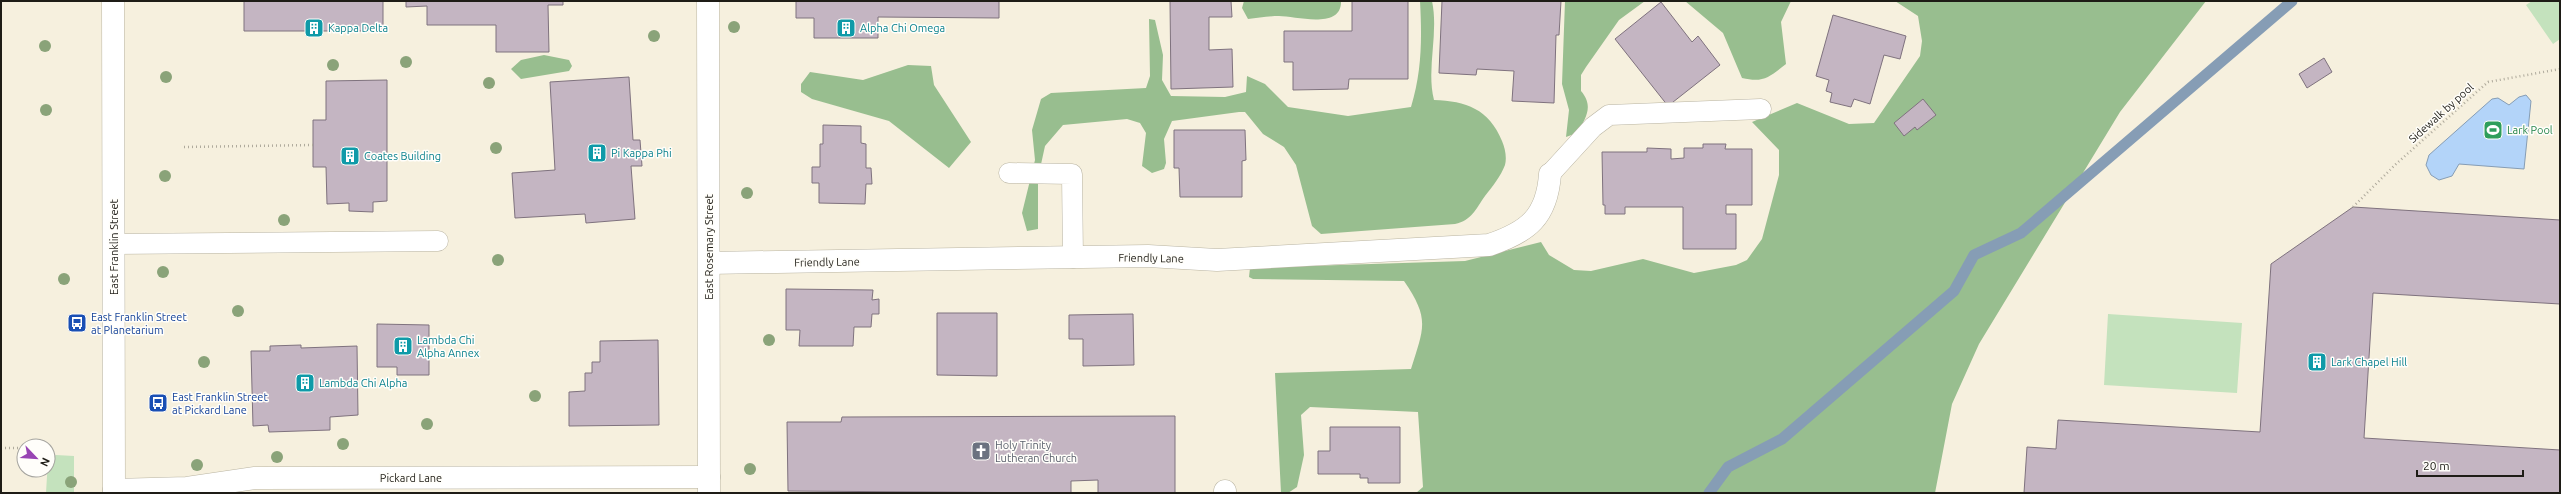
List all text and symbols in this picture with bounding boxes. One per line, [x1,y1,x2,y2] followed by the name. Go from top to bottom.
[303,17,325,39] building icon: Kappa Delta
[835,17,857,39] building icon: Alpha Chi Omega
[328,22,388,34] place label: Kappa Delta
[860,22,945,34] place label: Alpha Chi Omega
[2406,81,2476,145] street label: Sidewalk by pool
[2482,119,2504,141] sports icon: Lark Pool
[2507,124,2553,136] place label: Lark Pool
[586,142,608,164] building icon: Pi Kappa Phi
[339,145,361,167] building icon: Coates Building
[611,147,672,159] place label: Pi Kappa Phi
[364,150,441,162] place label: Coates Building
[703,194,715,300] street label: East Rosemary Street
[108,198,120,295] street label: East Franklin Street
[1118,251,1184,265] street label: Friendly Lane
[794,255,860,269] street label: Friendly Lane
[91,311,187,336] place label: East Franklin Street at Planetarium
[66,312,88,334] bus stop icon: East Franklin Street at Planetarium
[417,334,480,359] place label: Lambda Chi Alpha Annex
[392,335,414,357] building icon: Lambda Chi Alpha Annex
[2306,351,2328,373] building icon: Lark Chapel Hill
[2331,356,2407,368] place label: Lark Chapel Hill
[294,372,316,394] building icon: Lambda Chi Alpha
[319,377,407,389] place label: Lambda Chi Alpha
[172,391,268,416] place label: East Franklin Street at Pickard Lane
[147,392,169,414] bus stop icon: East Franklin Street at Pickard Lane
[16,438,56,478] north arrow
[995,439,1077,464] place label: Holy Trinity Lutheran Church
[970,440,992,462] church icon: Holy Trinity Lutheran Church
[2417,452,2523,478] scale bar
[38,456,52,468] text: N
[2423,459,2450,472] text: 20 m
[380,472,442,484] street label: Pickard Lane

